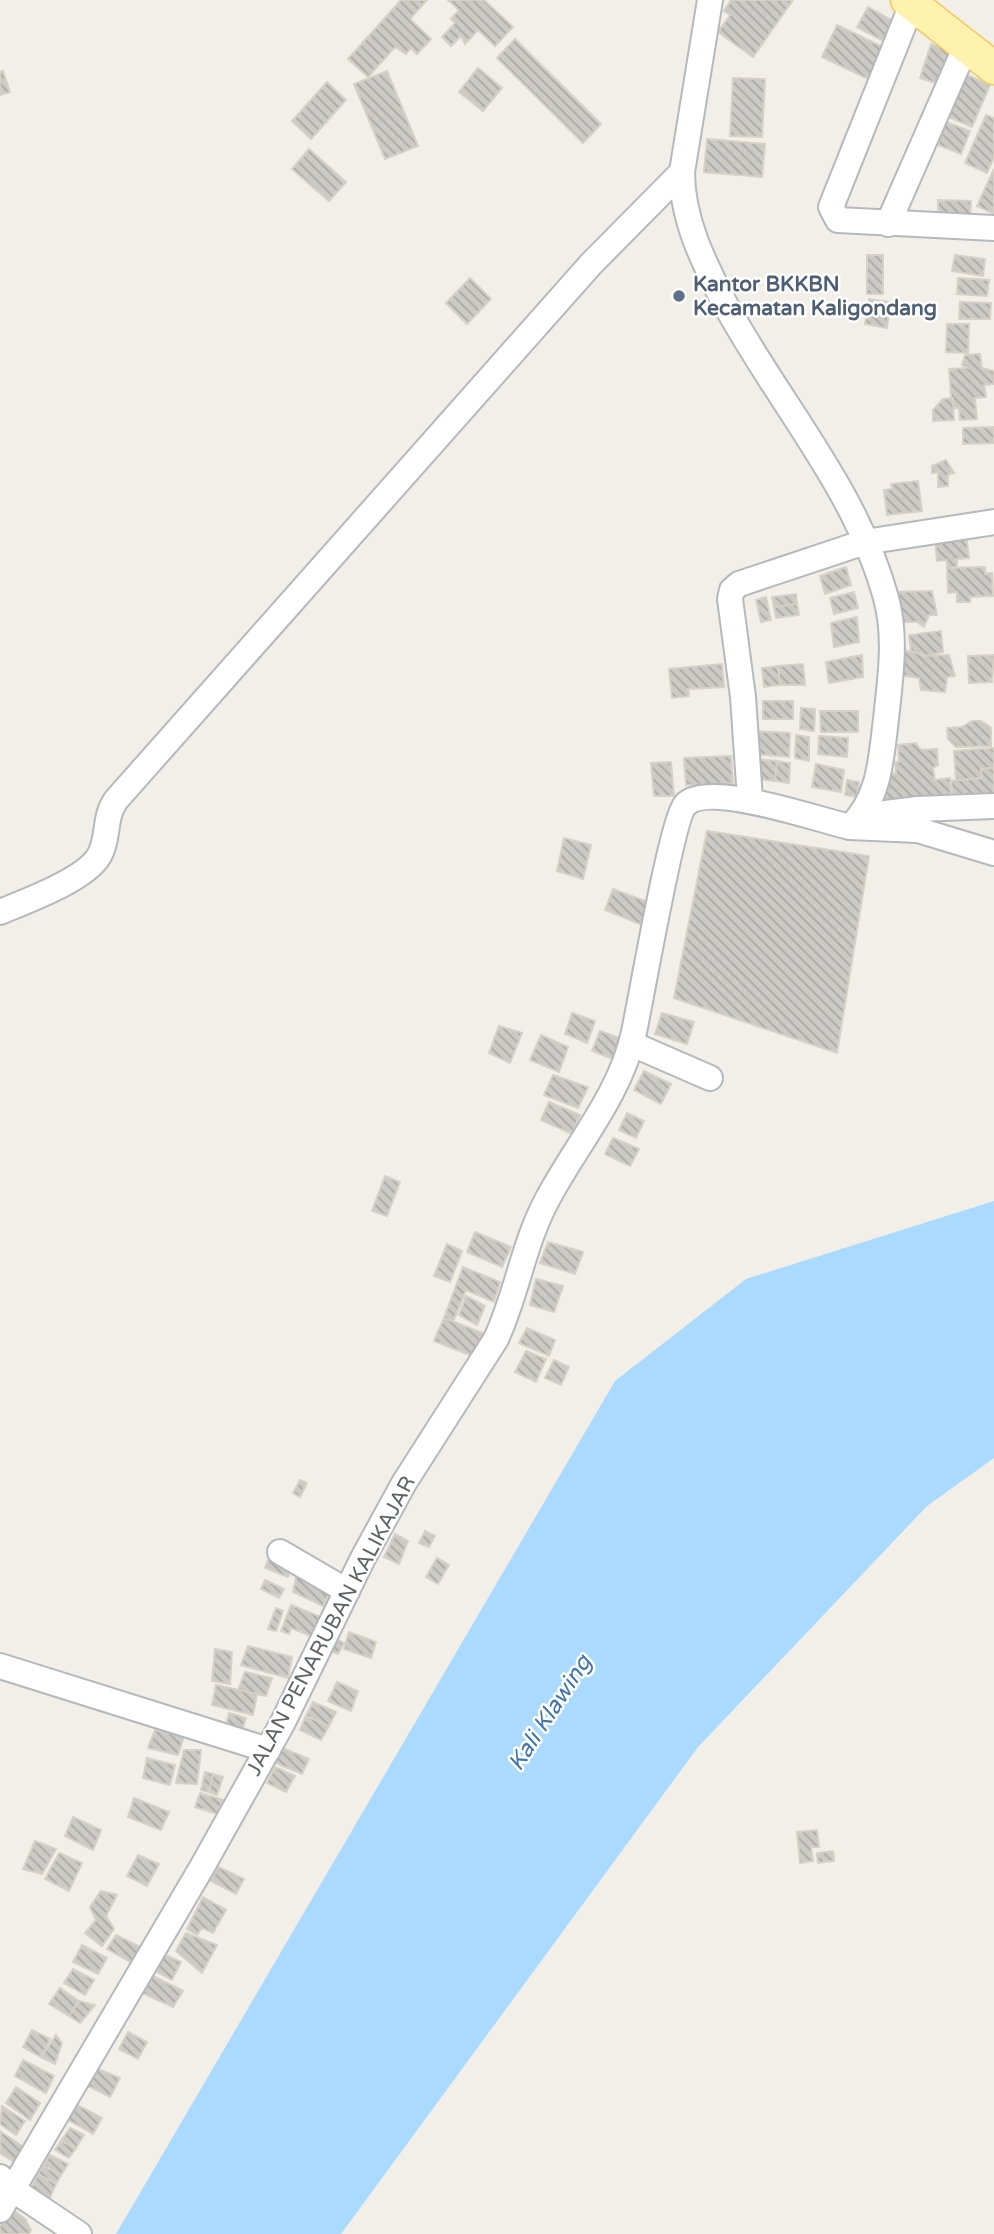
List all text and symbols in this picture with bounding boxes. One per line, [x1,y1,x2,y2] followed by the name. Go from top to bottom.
[693,272,937,321] place label: Kantor BKKBN Kecamatan Kaligondang
[671,288,687,304] marker: Kantor BKKBN Kecamatan Kaligondang
[241,1472,421,1780] street label: JALAN PENARUBAN KALIKAJAR
[502,1649,599,1776] water label: Kali Klawing

